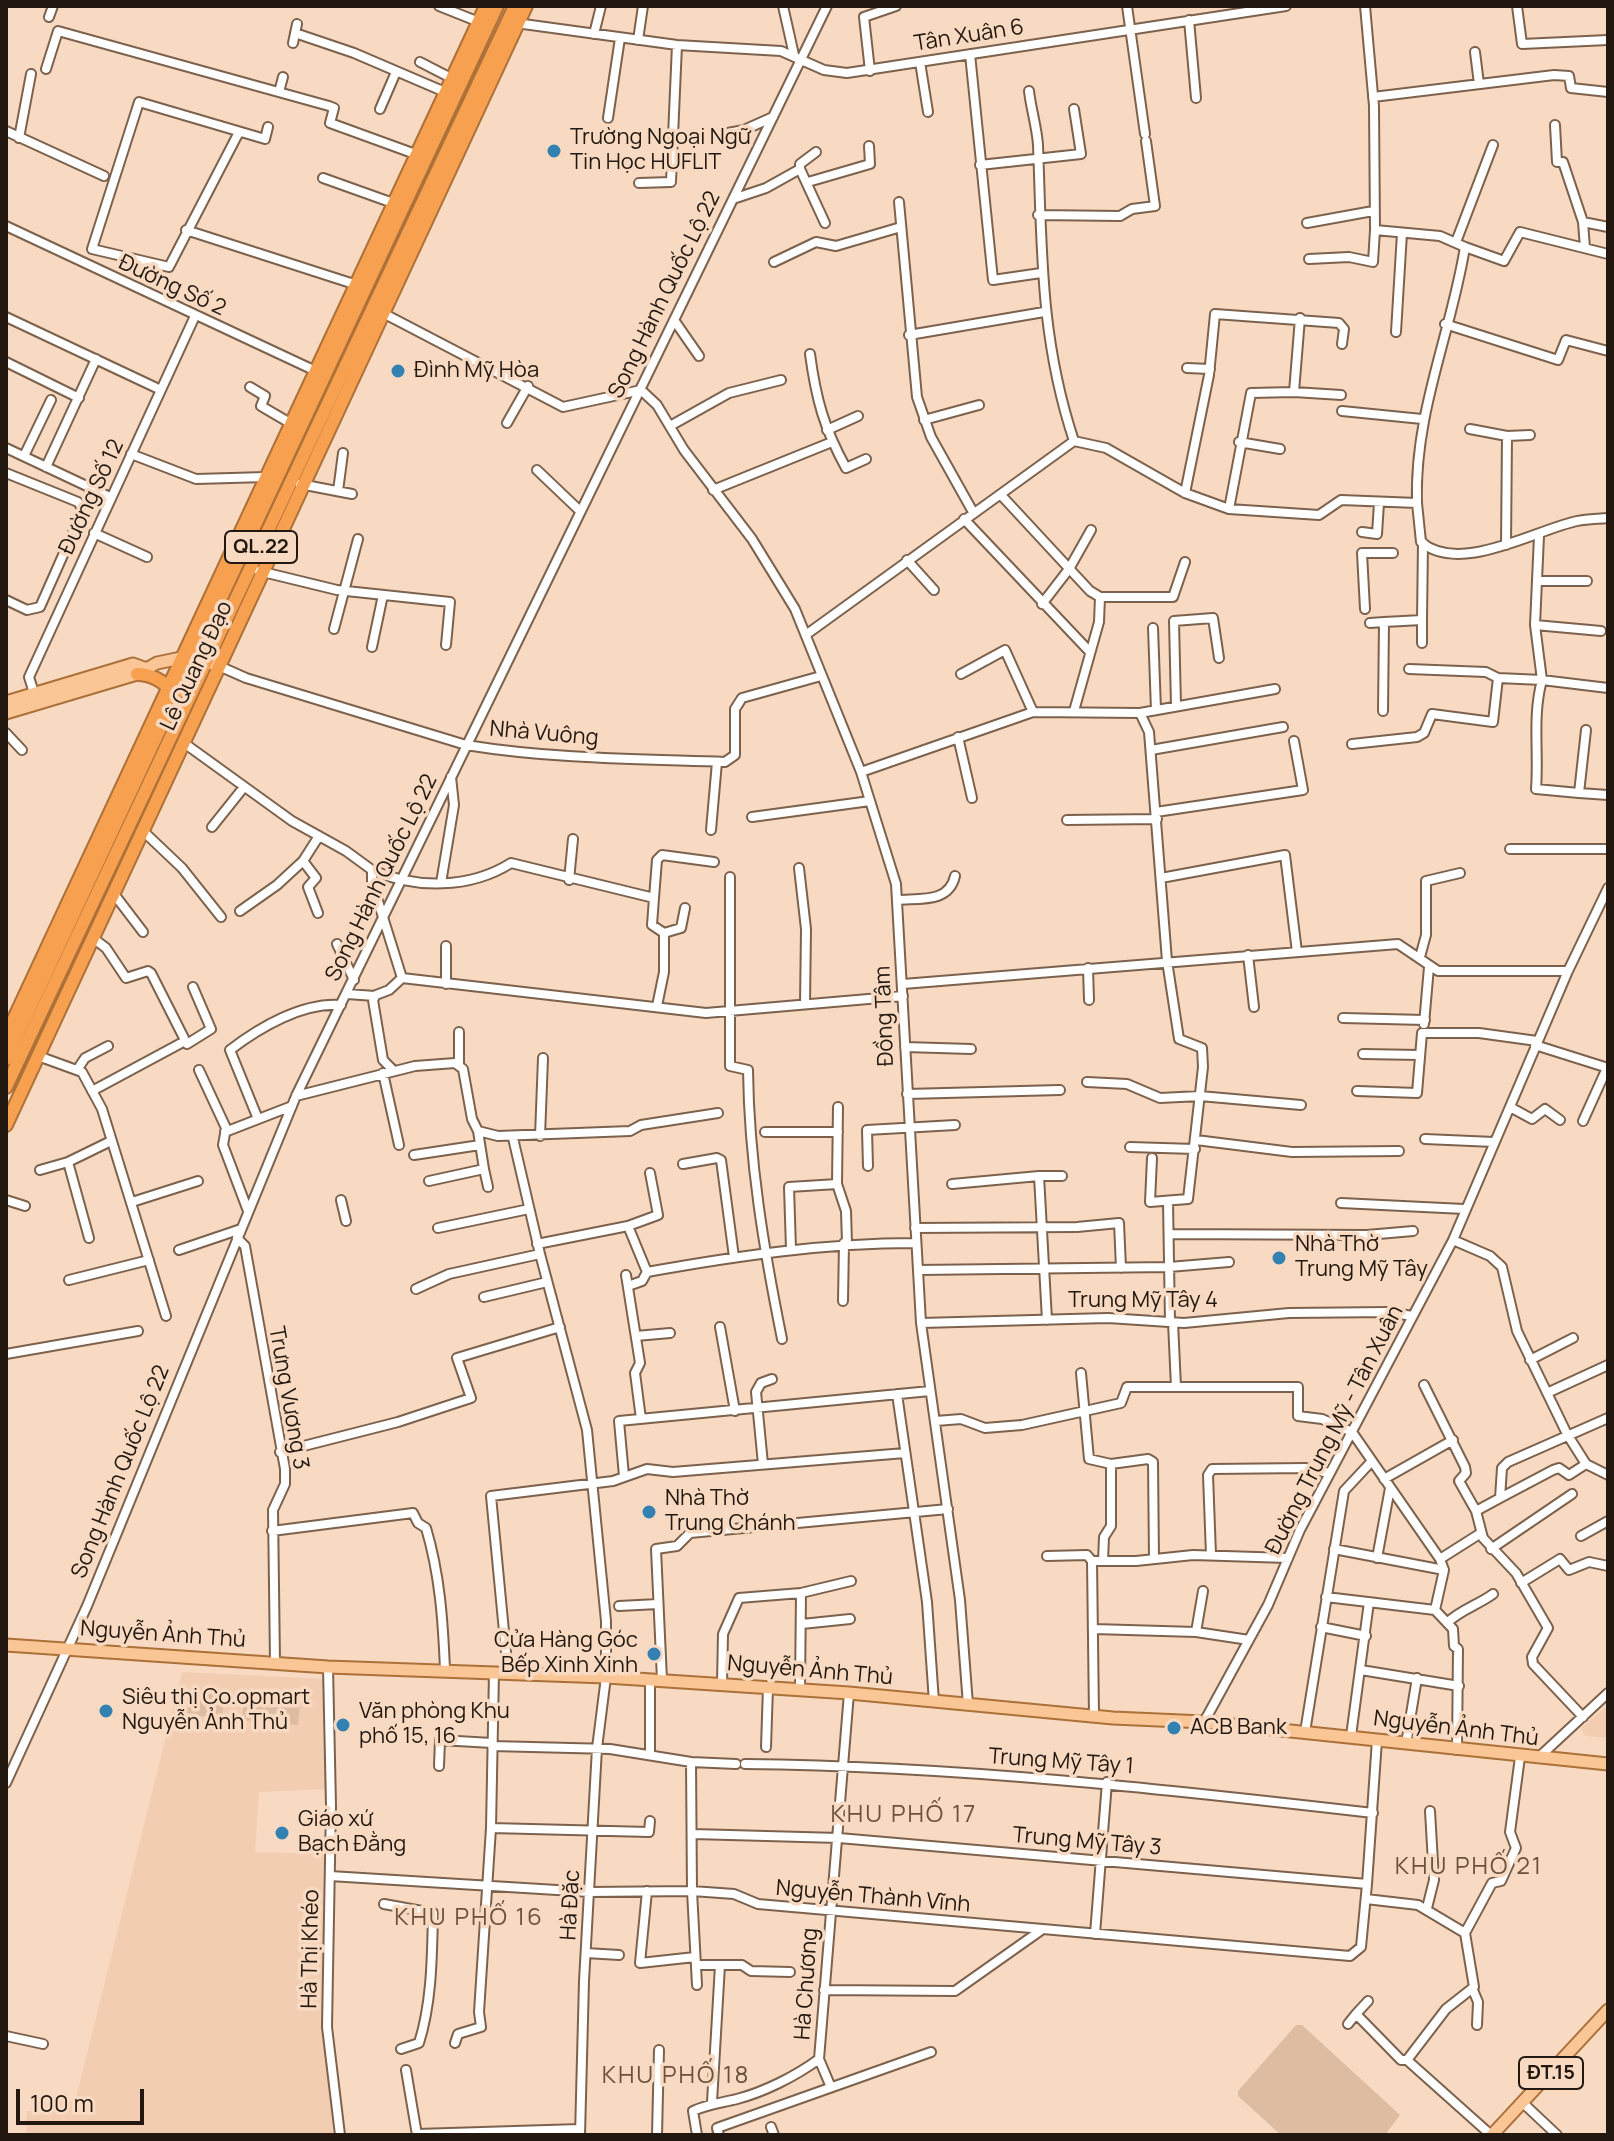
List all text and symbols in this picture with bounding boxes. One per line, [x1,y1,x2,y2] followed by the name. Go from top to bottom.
[912,14,1026,58] street label: Tân Xuân 6
[570,125,751,176] place label: Trường Ngoại Ngữ Tin Học HUFLIT
[545,142,563,160] marker: Trường Ngoại Ngữ Tin Học HUFLIT
[603,187,727,403] street label: Song Hành Quốc Lộ 22
[114,250,230,322] street label: Đường Số 2
[414,358,539,384] place label: Đình Mỹ Hòa
[389,362,407,380] marker: Đình Mỹ Hòa
[54,435,130,559] street label: Đường Số 12
[225,531,297,563] road number: QL.22
[155,597,239,735] street label: Lê Quang Đạo
[488,716,600,752] street label: Nhà Vuông
[320,770,444,986] street label: Song Hành Quốc Lộ 22
[870,965,900,1067] street label: Đồng Tâm
[1295,1232,1428,1284] place label: Nhà Thờ Trung Mỹ Tây
[1270,1249,1288,1267] marker: Nhà Thờ Trung Mỹ Tây
[1068,1288,1218,1314] street label: Trung Mỹ Tây 4
[1261,1301,1409,1559] street label: Đường Trung Mỹ - Tân Xuân
[262,1324,314,1472] street label: Trưng Vương 3
[66,1362,176,1582] street label: Song Hành Quốc Lộ 22
[665,1486,796,1538] place label: Nhà Thờ Trung Chánh
[640,1503,658,1521] marker: Nhà Thờ Trung Chánh
[79,1616,247,1654] street label: Nguyễn Ảnh Thủ
[494,1628,638,1680] place label: Cửa Hàng Góc Bếp Xinh Xinh
[645,1645,663,1663] marker: Cửa Hàng Góc Bếp Xinh Xinh
[726,1651,894,1691] street label: Nguyễn Ảnh Thủ
[122,1685,310,1736] place label: Siêu thị Co.opmart Nguyễn Ảnh Thủ
[359,1699,510,1750] place label: Văn phòng Khu phố 15, 16
[97,1702,115,1720] marker: Siêu thị Co.opmart Nguyễn Ảnh Thủ
[1372,1706,1540,1752] street label: Nguyễn Ảnh Thủ
[1190,1715,1287,1741] place label: ACB Bank
[334,1716,352,1734] marker: Văn phòng Khu phố 15, 16
[1165,1719,1183,1737] marker: ACB Bank
[987,1744,1135,1780] street label: Trung Mỹ Tây 1
[831,1801,977,1829] district label: KHU PHỐ 17
[298,1807,406,1858] place label: Giáo xứ Bạch Đằng
[1011,1822,1163,1862] street label: Trung Mỹ Tây 3
[273,1824,291,1842] marker: Giáo xứ Bạch Đằng
[1395,1853,1543,1881] district label: KHU PHỐ 21
[556,1869,586,1941] street label: Hà Đặc
[775,1875,971,1919] street label: Nguyễn Thành Vĩnh
[297,1889,325,2009] street label: Hà Thị Khéo
[394,1904,544,1932] district label: KHU PHỐ 16
[790,1927,824,2041] street label: Hà Chương
[1519,2057,1583,2089] road number: ĐT.15
[602,2062,750,2090] district label: KHU PHỐ 18
[20,2073,148,2123] scale bar
[30,2086,94,2119] text: 100 m

